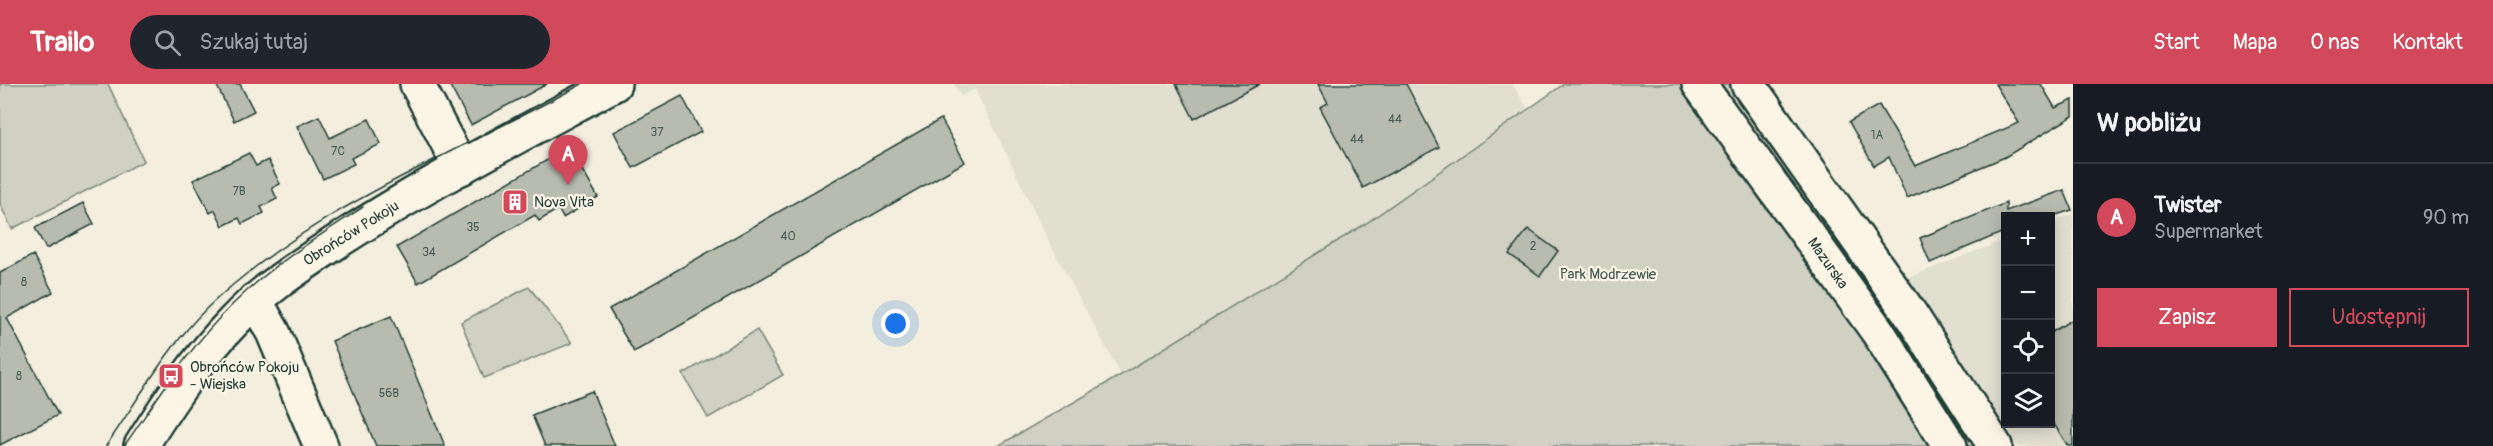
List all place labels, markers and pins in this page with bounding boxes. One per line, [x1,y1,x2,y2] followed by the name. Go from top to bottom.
[548,135,588,185] pin: A
[500,187,530,217] building icon: Nova Vita
[534,193,594,212] place label: Nova Vita
[190,358,299,394] place label: Obrońców Pokoju - Wiejska
[156,361,186,391] bus stop icon: Obrońców Pokoju - Wiejska

